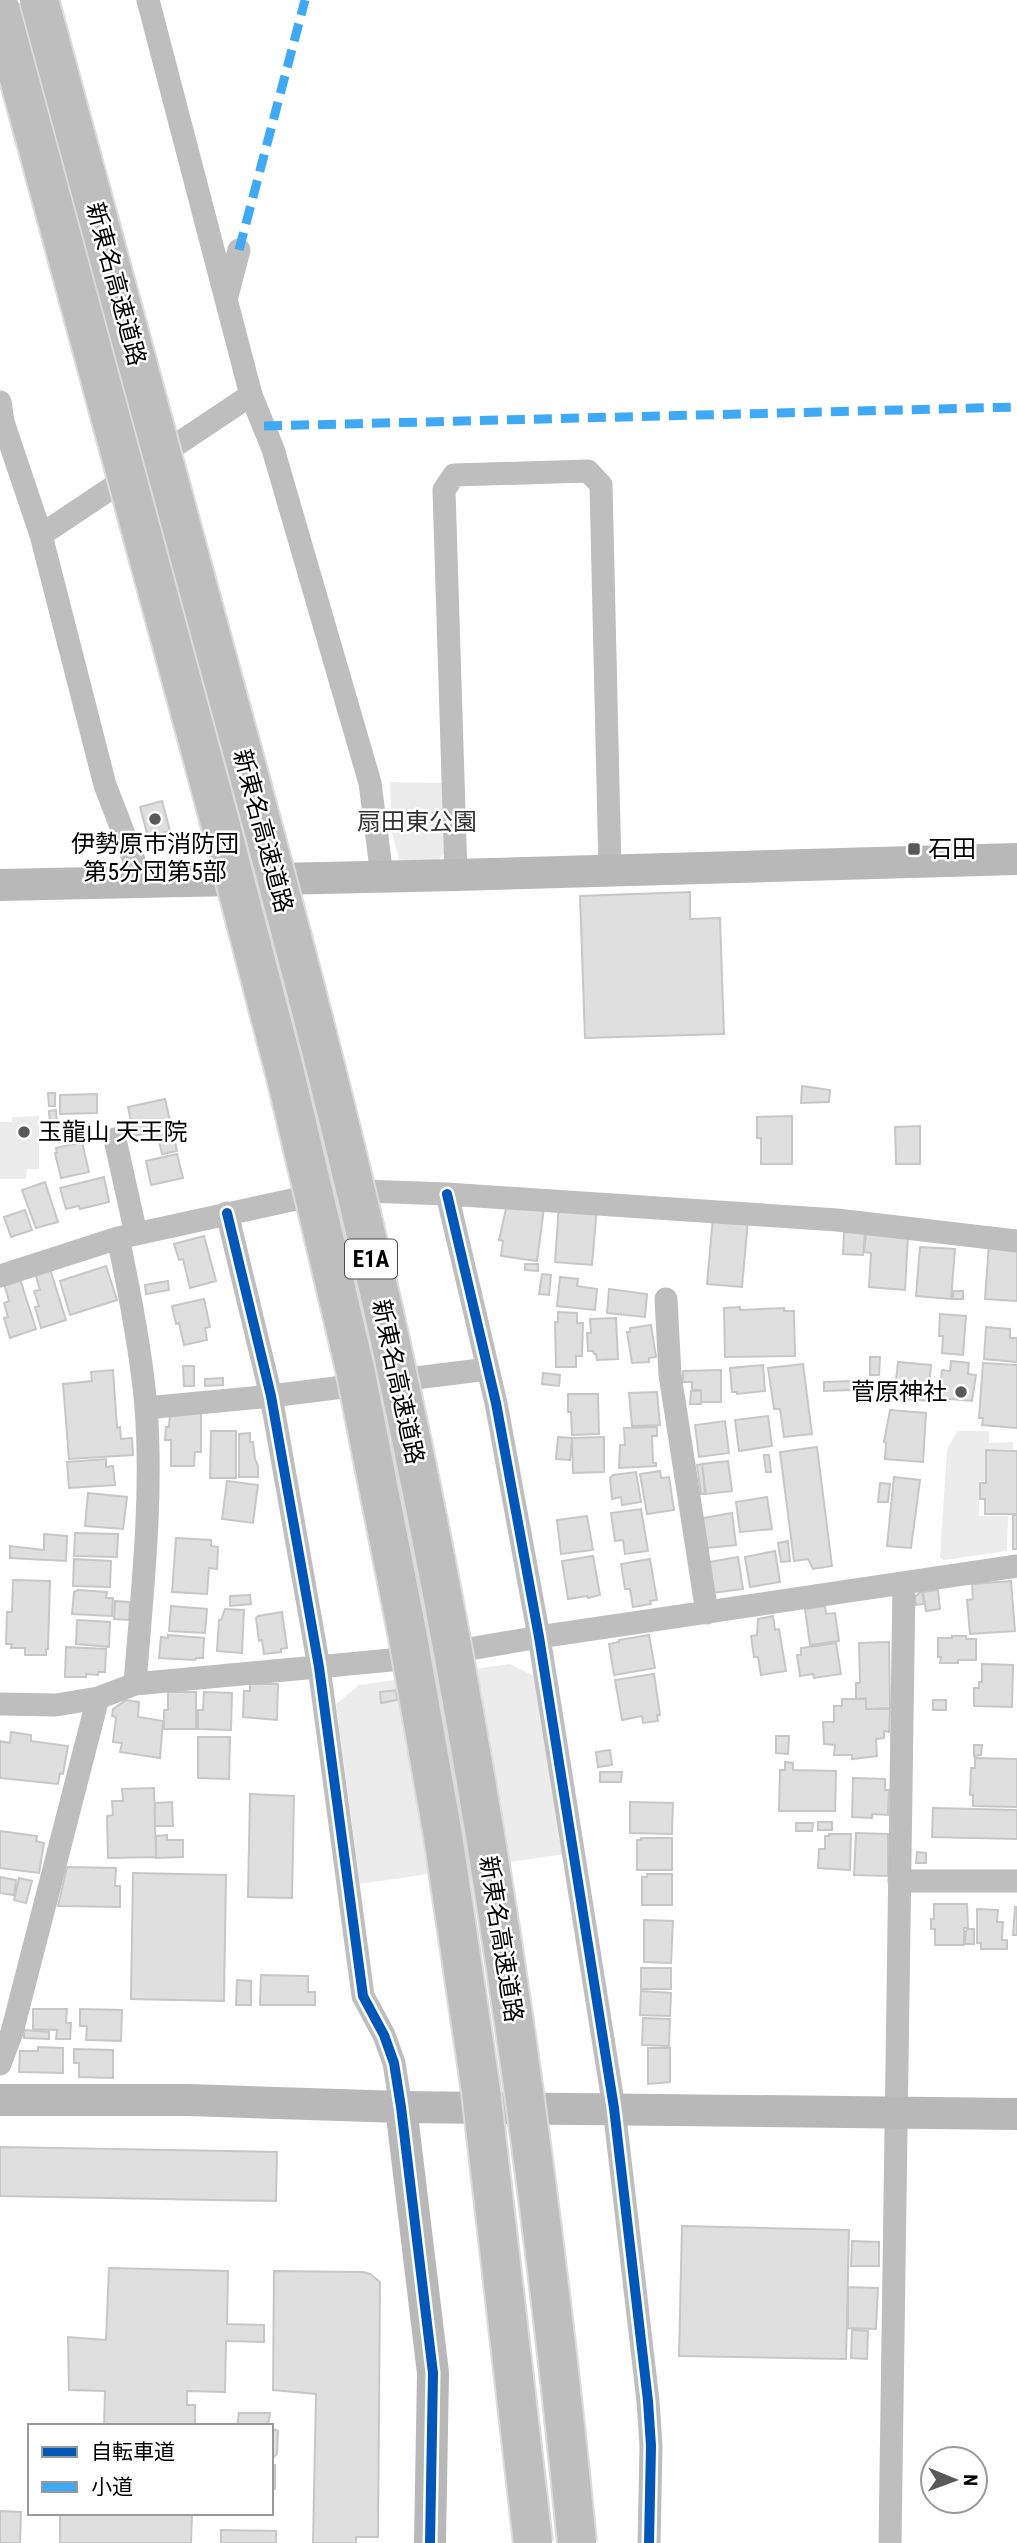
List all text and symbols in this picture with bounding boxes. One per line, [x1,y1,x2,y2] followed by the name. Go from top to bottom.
[81,199,151,369] street label: 新東名高速道路
[228,746,298,916] street label: 新東名高速道路
[357,808,477,836] park label: 扇田東公園
[147,811,163,827] marker: 伊勢原市消防団 第5分団第5部
[71,830,239,886] place label: 伊勢原市消防団 第5分団第5部
[928,835,976,863] place label: 石田
[906,841,922,857] marker: 石田
[38,1118,188,1146] place label: 玉龍山 天王院
[16,1124,32,1140] marker: 玉龍山 天王院
[345,1240,397,1278] road number: E1A
[367,1297,429,1467] street label: 新東名高速道路
[851,1378,947,1406] place label: 菅原神社
[953,1384,969,1400] marker: 菅原神社
[474,1854,528,2024] street label: 新東名高速道路
[28,2424,273,2515] legend
[91,2440,175,2464] text: 自転車道
[919,2445,989,2515] north arrow
[959,2474,982,2486] text: N
[91,2475,133,2499] text: 小道

